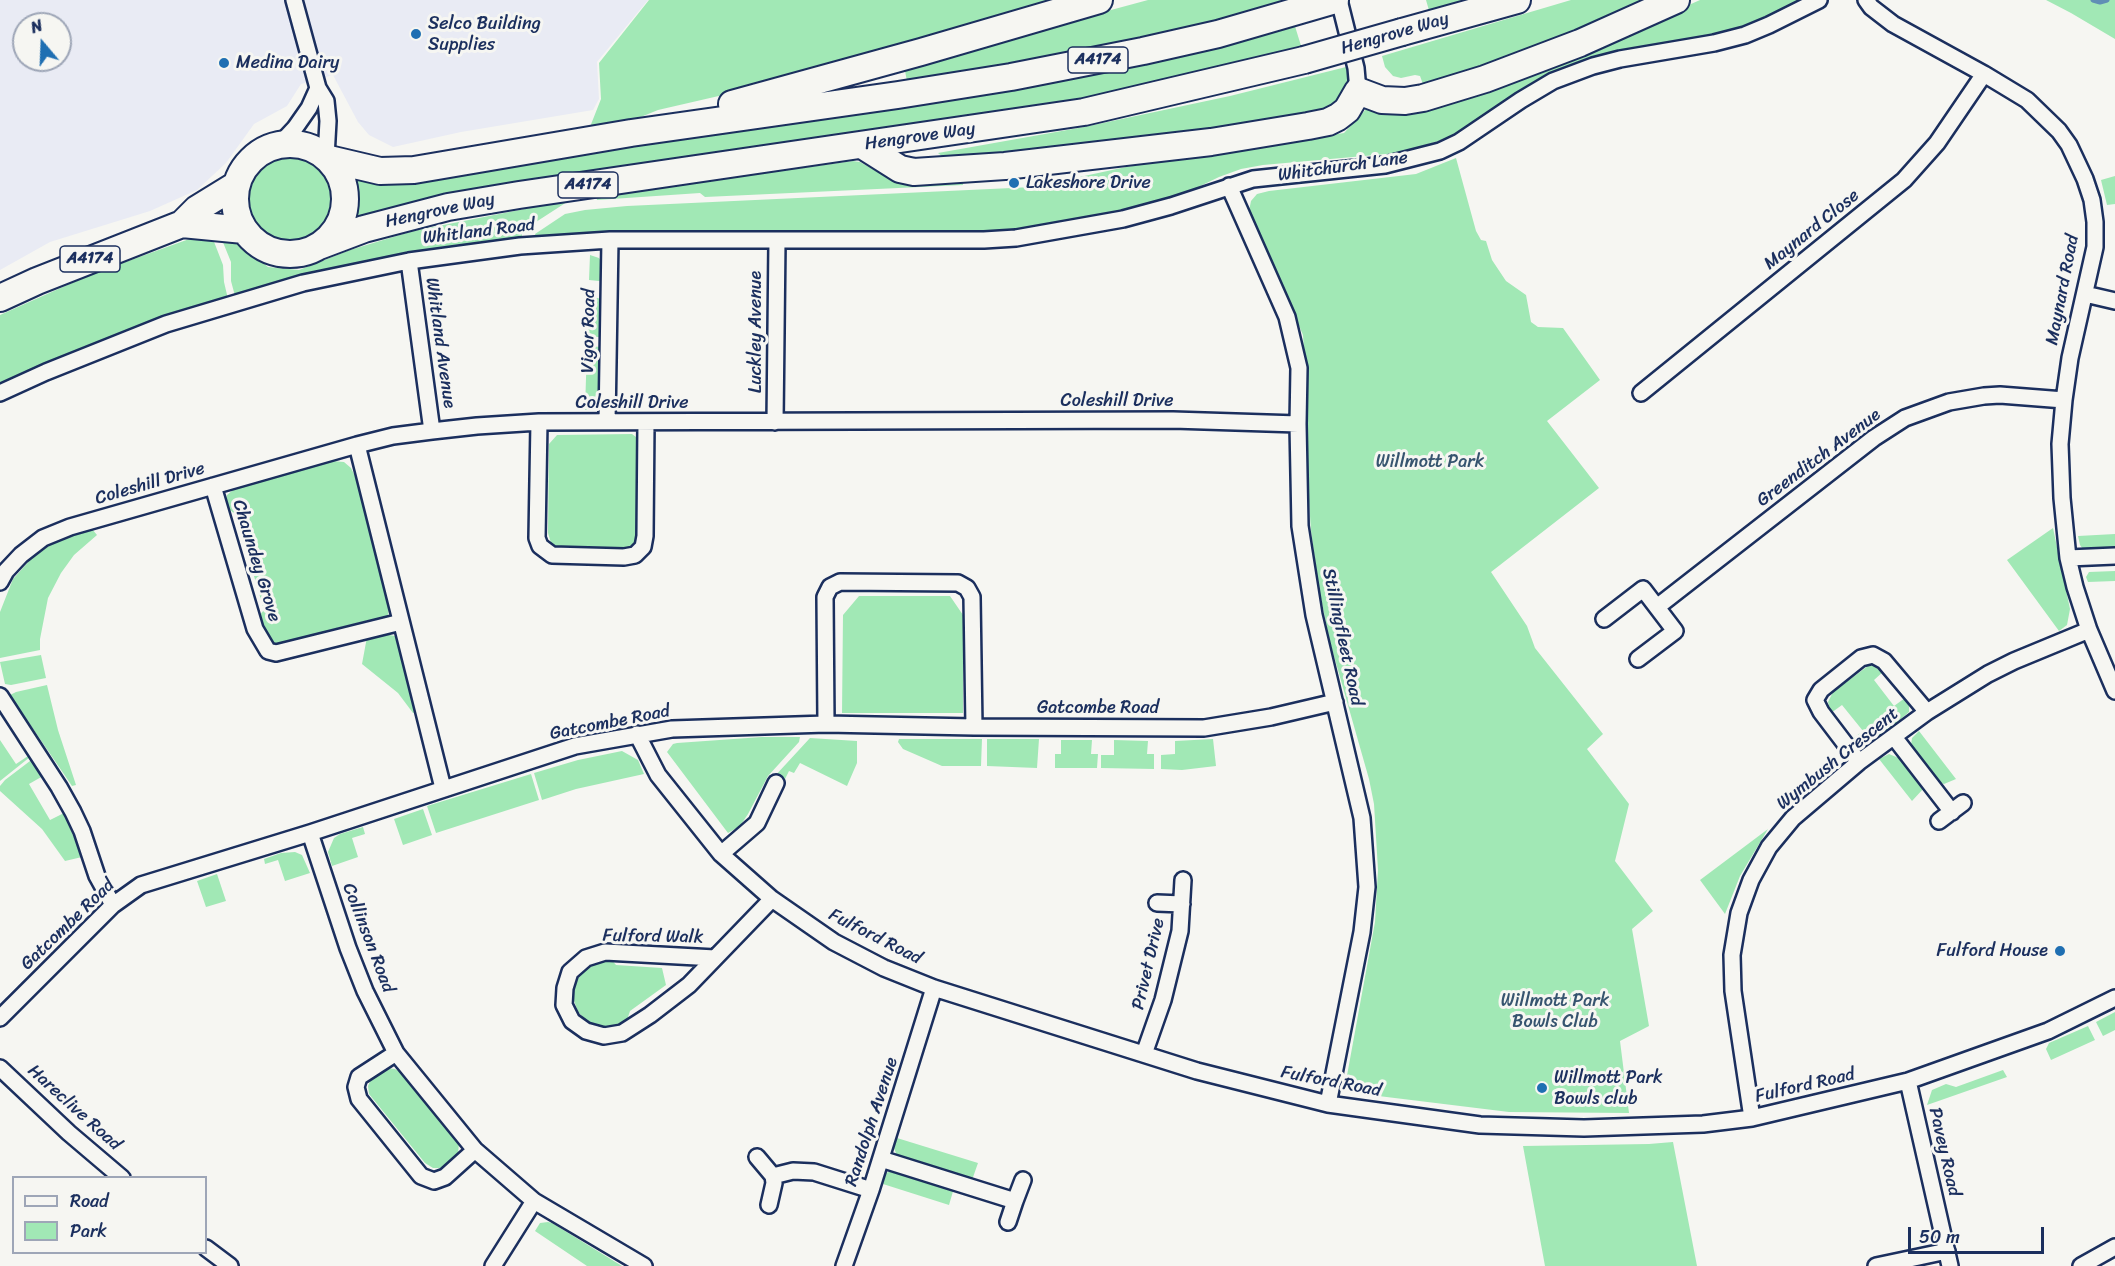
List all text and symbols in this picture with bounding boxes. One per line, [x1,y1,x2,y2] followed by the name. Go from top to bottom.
[1339,8,1451,60] street label: Hengrove Way
[27,11,47,42] text: N
[12,12,72,72] north arrow
[428,13,541,56] place label: Selco Building Supplies
[409,27,423,41] marker: Selco Building Supplies
[1068,47,1128,73] road number: A4174
[236,52,339,74] place label: Medina Dairy
[217,56,231,70] marker: Medina Dairy
[863,119,977,155] street label: Hengrove Way
[1277,147,1409,187] street label: Whitchurch Lane
[558,172,618,198] road number: A4174
[1026,172,1151,194] place label: Lakeshore Drive
[1007,176,1021,190] marker: Lakeshore Drive
[1760,185,1864,275] street label: Maynard Close
[383,189,497,233] street label: Hengrove Way
[422,214,536,250] street label: Whitland Road
[2042,233,2084,347] street label: Maynard Road
[60,246,120,272] road number: A4174
[745,271,767,393] street label: Luckley Avenue
[420,276,460,410] street label: Whitland Avenue
[577,289,601,373] street label: Vigor Road
[1060,390,1174,412] street label: Coleshill Drive
[575,392,689,414] street label: Coleshill Drive
[1753,404,1885,512] street label: Greenditch Avenue
[1376,451,1484,473] park label: Willmott Park
[93,458,207,510] street label: Coleshill Drive
[227,497,285,625] street label: Chaundey Grove
[1317,566,1367,708] street label: Stillingfleet Road
[1037,697,1159,719] street label: Gatcombe Road
[548,701,672,745] street label: Gatcombe Road
[1773,703,1903,815] street label: Wymbush Crescent
[17,875,119,975] street label: Gatcombe Road
[337,880,399,996] street label: Collinson Road
[825,904,925,970] street label: Fulford Road
[1128,916,1170,1012] street label: Privet Drive
[602,925,704,949] street label: Fulford Walk
[1936,940,2048,962] place label: Fulford House
[2053,944,2067,958] marker: Fulford House
[1501,990,1609,1032] park label: Willmott Park Bowls Club
[841,1055,903,1189] street label: Randolph Avenue
[23,1060,125,1156] street label: Hareclive Road
[1279,1062,1383,1102] street label: Fulford Road
[1753,1064,1857,1108] street label: Fulford Road
[1554,1067,1663,1110] place label: Willmott Park Bowls club
[1535,1081,1549,1095] marker: Willmott Park Bowls club
[1923,1106,1965,1198] street label: Pavey Road
[12,1176,207,1254] legend
[70,1185,109,1217] text: Road
[70,1215,107,1247] text: Park
[1911,1215,2048,1253] scale bar
[1919,1221,1960,1253] text: 50 m

